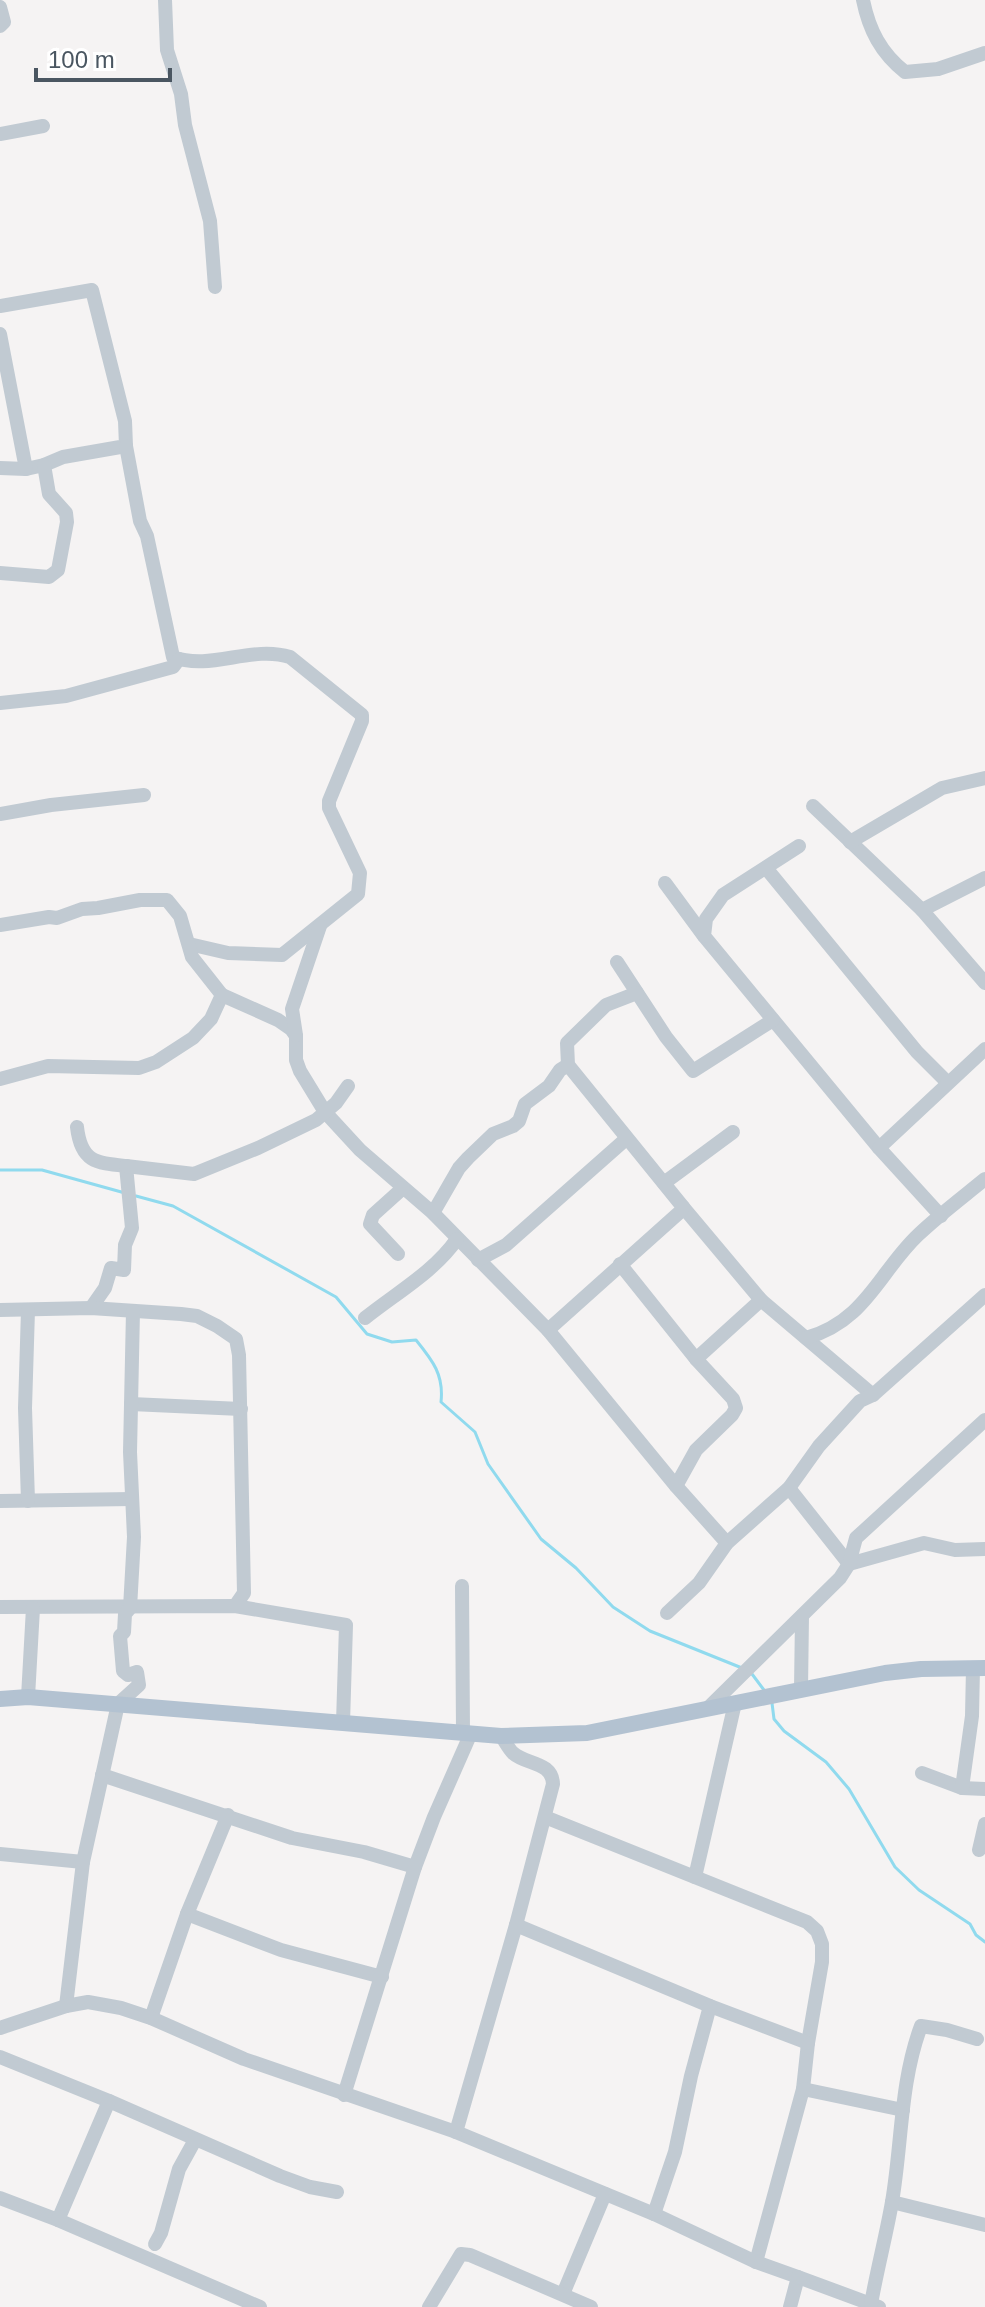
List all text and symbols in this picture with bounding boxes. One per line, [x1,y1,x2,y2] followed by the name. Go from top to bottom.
[36,32,170,82] scale bar
[48,46,115,73] text: 100 m

